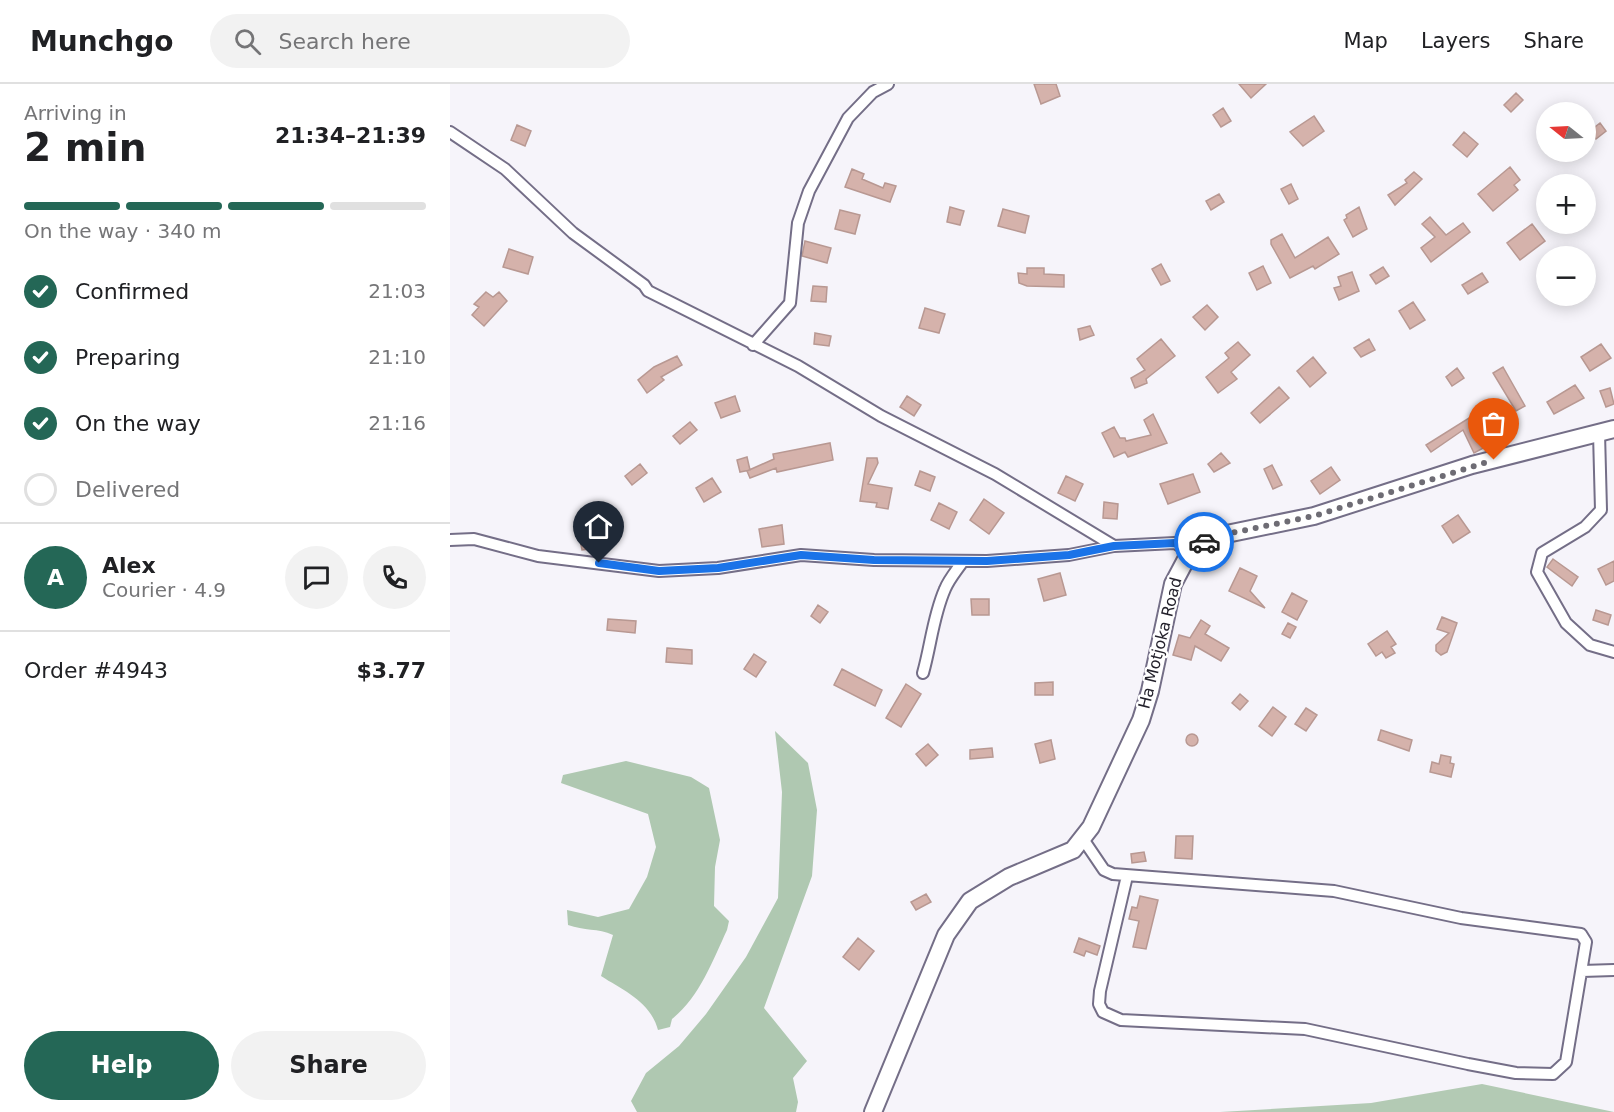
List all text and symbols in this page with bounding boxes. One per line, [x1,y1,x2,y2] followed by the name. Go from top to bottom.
[210,14,630,68] search box
[30,25,174,58] text: Munchgo
[231,25,264,58] icon: search
[279,29,411,54] text: Search here
[1344,29,1388,53] text: Map
[1421,29,1490,53] text: Layers
[1523,29,1584,53] text: Share
[24,101,127,125] text: Arriving in
[1536,102,1596,162] north arrow
[1536,102,1596,306] map controls
[275,123,426,148] text: 21:34–21:39
[24,125,146,170] text: 2 min
[1536,174,1596,234] button: +
[24,219,222,243] text: On the way · 340 m
[1536,246,1596,306] button: −
[24,275,57,308] icon: check
[75,279,189,304] text: Confirmed
[368,279,426,303] text: 21:03
[24,341,57,374] icon: check
[75,345,181,370] text: Preparing
[368,345,426,369] text: 21:10
[1468,398,1519,460] pin
[24,407,57,440] icon: check
[1477,407,1510,440] icon: bag
[75,411,201,436] text: On the way
[368,411,426,435] text: 21:16
[75,477,180,502] text: Delivered
[573,501,624,563] pin
[582,510,615,543] icon: home
[1174,512,1234,572] courier
[1188,526,1221,559] icon: car
[285,546,348,609] button: chat
[363,546,426,609] button: phone
[102,553,156,578] text: Alex
[47,565,64,590] text: A
[1134,575,1186,711] street label: Ha Motjoka Road
[102,578,226,602] text: Courier · 4.9
[24,658,168,683] text: Order #4943
[356,658,426,683] text: $3.77
[24,1031,219,1100] button: Help
[231,1031,426,1100] button: Share

